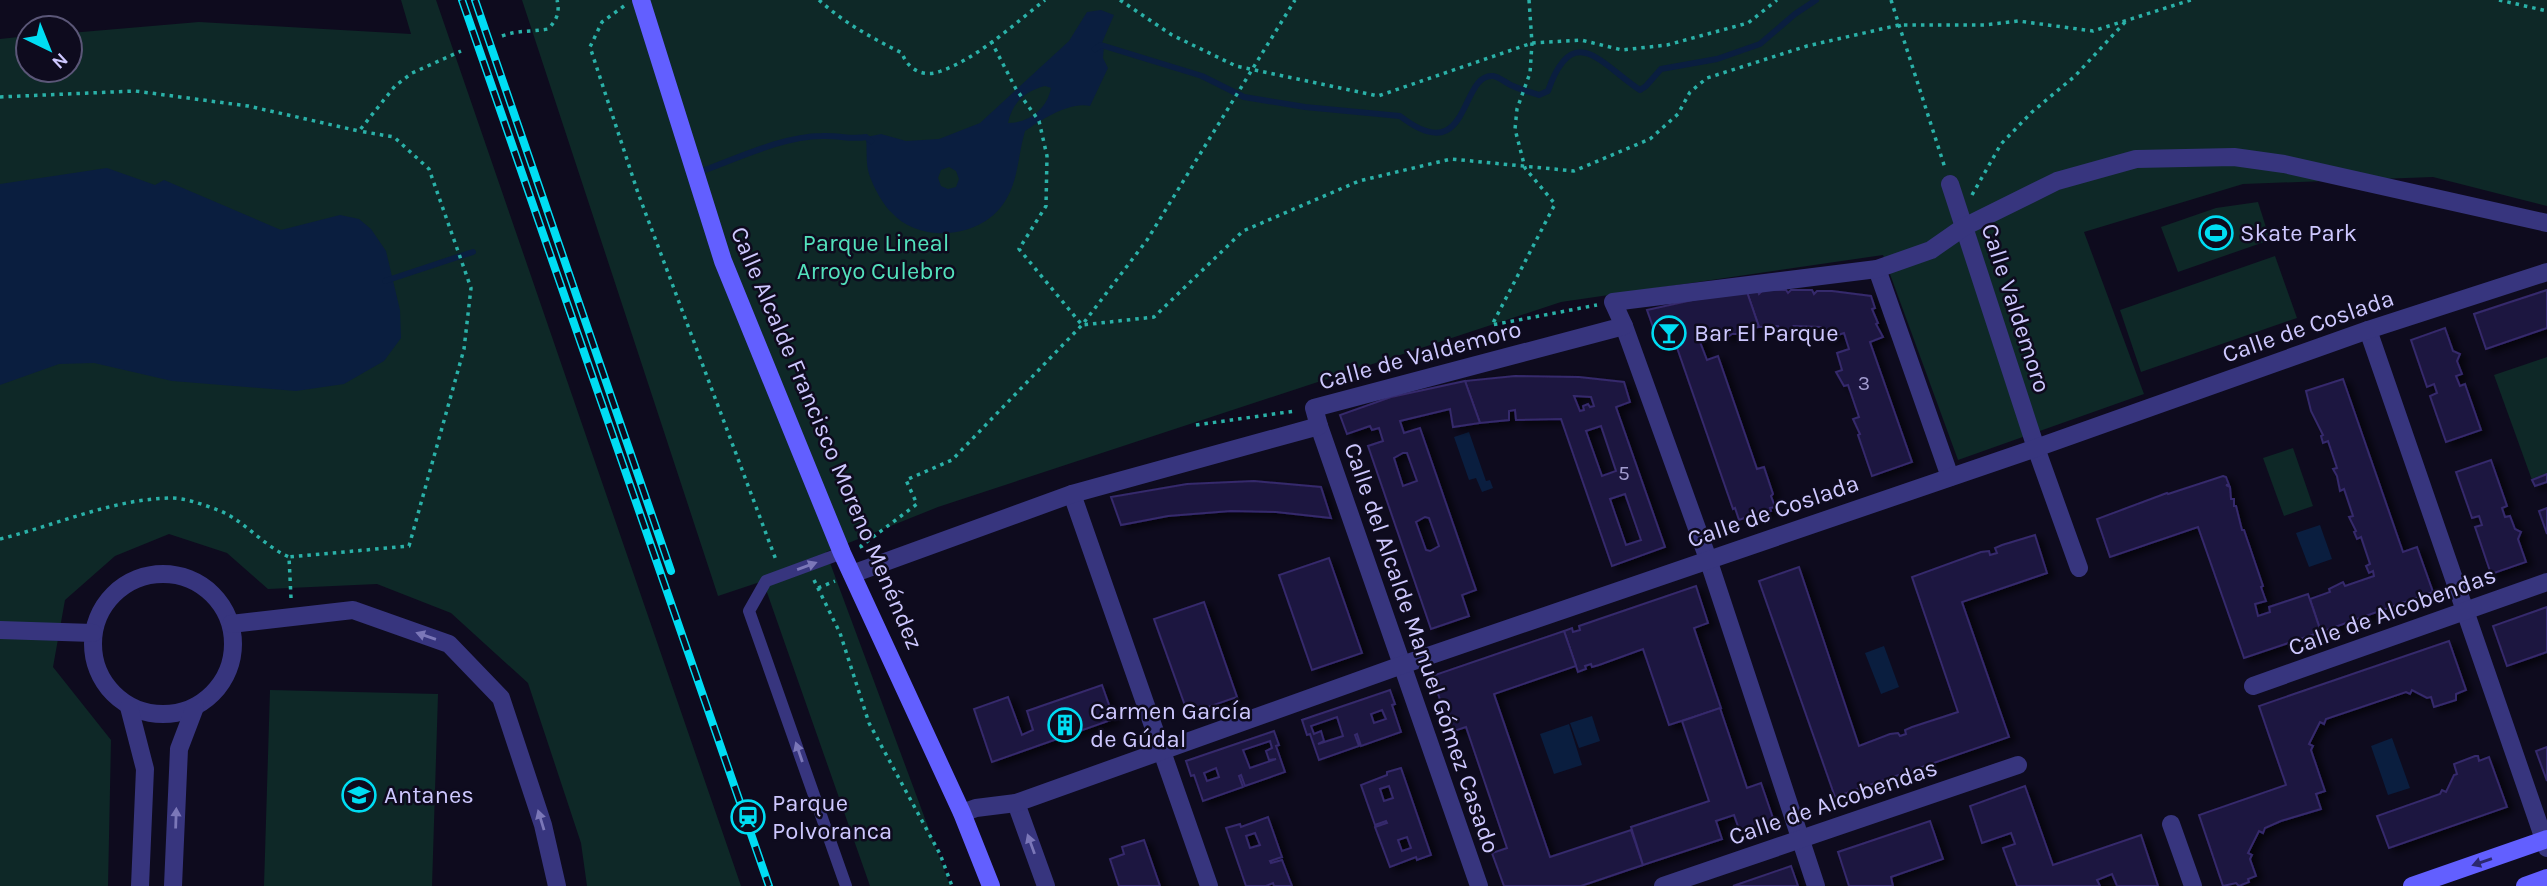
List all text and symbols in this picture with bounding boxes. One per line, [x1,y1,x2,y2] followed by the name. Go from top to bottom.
[14,14,84,84] north arrow
[47,48,72,73] text: N
[2197,214,2235,252] sports icon: Skate Park
[2240,219,2357,247] place label: Skate Park
[1975,220,2057,396] street label: Calle Valdemoro
[725,222,929,654] street label: Calle Alcalde Francisco Moreno Menéndez
[797,229,955,285] park label: Parque Lineal Arroyo Culebro
[2219,284,2397,368] street label: Calle de Coslada
[1650,314,1688,352] bar icon: Bar El Parque
[1316,315,1524,395] street label: Calle de Valdemoro
[1694,319,1838,347] place label: Bar El Parque
[1858,371,1870,395] house number: 3
[1338,439,1506,857] street label: Calle del Alcalde Manuel Gómez Casado
[1618,461,1630,485] house number: 5
[1684,469,1862,553] street label: Calle de Coslada
[796,560,817,571] one-way arrow
[2284,560,2500,662] street label: Calle de Alcobendas
[416,630,437,641] one-way arrow
[1090,697,1252,753] place label: Carmen García de Gúdal
[1046,706,1084,744] building icon: Carmen García de Gúdal
[793,742,804,763] one-way arrow
[1725,753,1941,851] street label: Calle de Alcobendas
[340,776,378,814] school or university icon: Antanes
[384,781,474,809] place label: Antanes
[772,789,892,845] place label: Parque Polvoranca
[729,798,767,836] station icon: Parque Polvoranca
[170,807,182,829] one-way arrow
[536,809,546,830] one-way arrow
[1025,834,1036,855] one-way arrow
[2472,857,2493,868] one-way arrow

